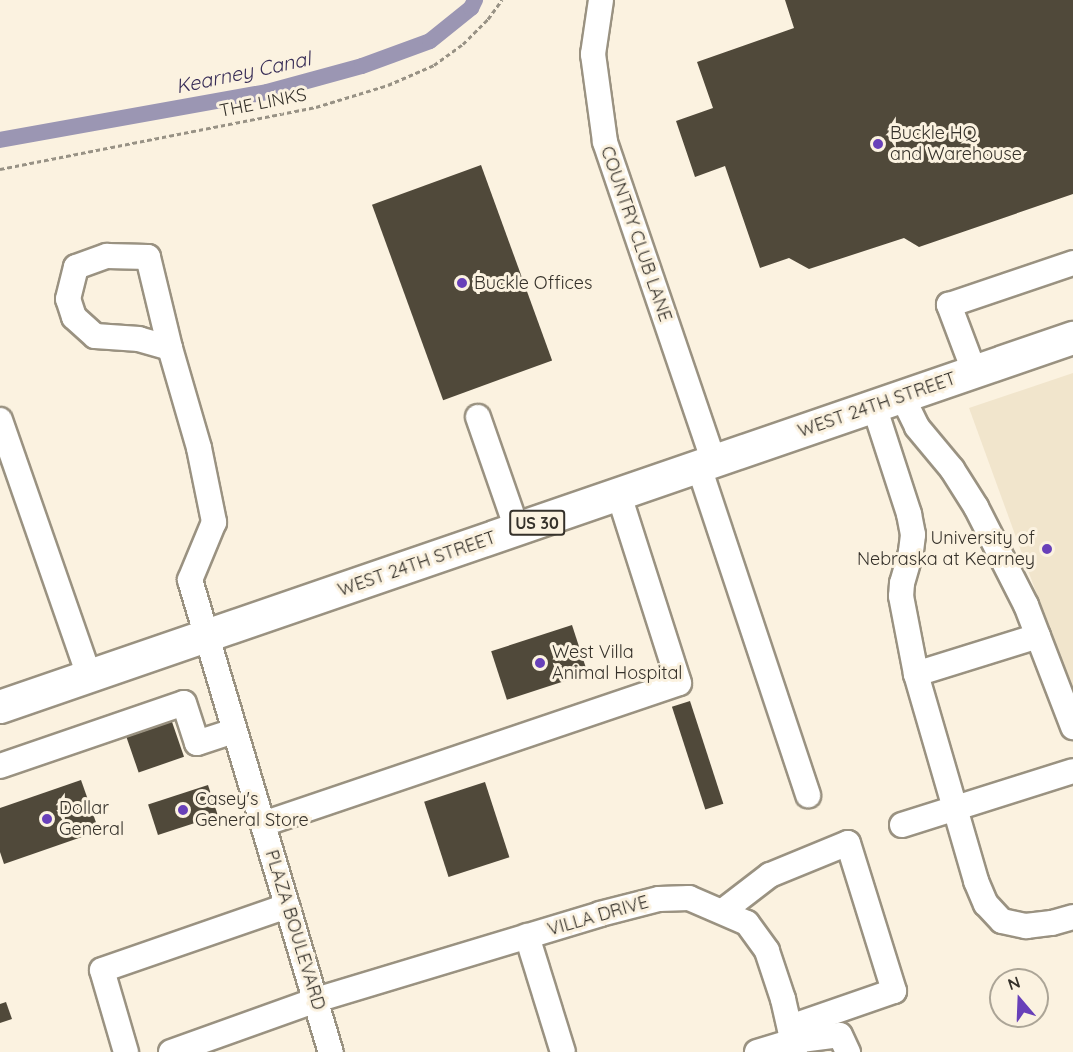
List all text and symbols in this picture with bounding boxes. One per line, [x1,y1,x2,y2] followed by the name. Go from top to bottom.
[173,46,313,98] water label: Kearney Canal
[218,84,308,122] street label: THE LINKS
[890,123,1022,166] place label: Buckle HQ and Warehouse
[871,137,885,151] marker: Buckle HQ and Warehouse
[596,143,676,325] street label: COUNTRY CLUB LANE
[474,272,592,294] place label: Buckle Offices
[455,276,469,290] marker: Buckle Offices
[795,368,959,442] street label: WEST 24TH STREET
[508,510,566,536] road number: US 30
[335,527,499,601] street label: WEST 24TH STREET
[857,528,1035,570] place label: University of Nebraska at Kearney
[1040,542,1054,556] marker: University of Nebraska at Kearney
[552,642,682,684] place label: West Villa Animal Hospital
[533,656,547,670] marker: West Villa Animal Hospital
[195,789,309,832] place label: Casey's General Store
[59,798,124,840] place label: Dollar General
[176,803,190,817] marker: Casey's General Store
[40,812,54,826] marker: Dollar General
[260,847,330,1013] street label: PLAZA BOULEVARD
[545,891,651,941] street label: VILLA DRIVE
[989,968,1049,1028] north arrow
[1005,972,1023,994] text: N

